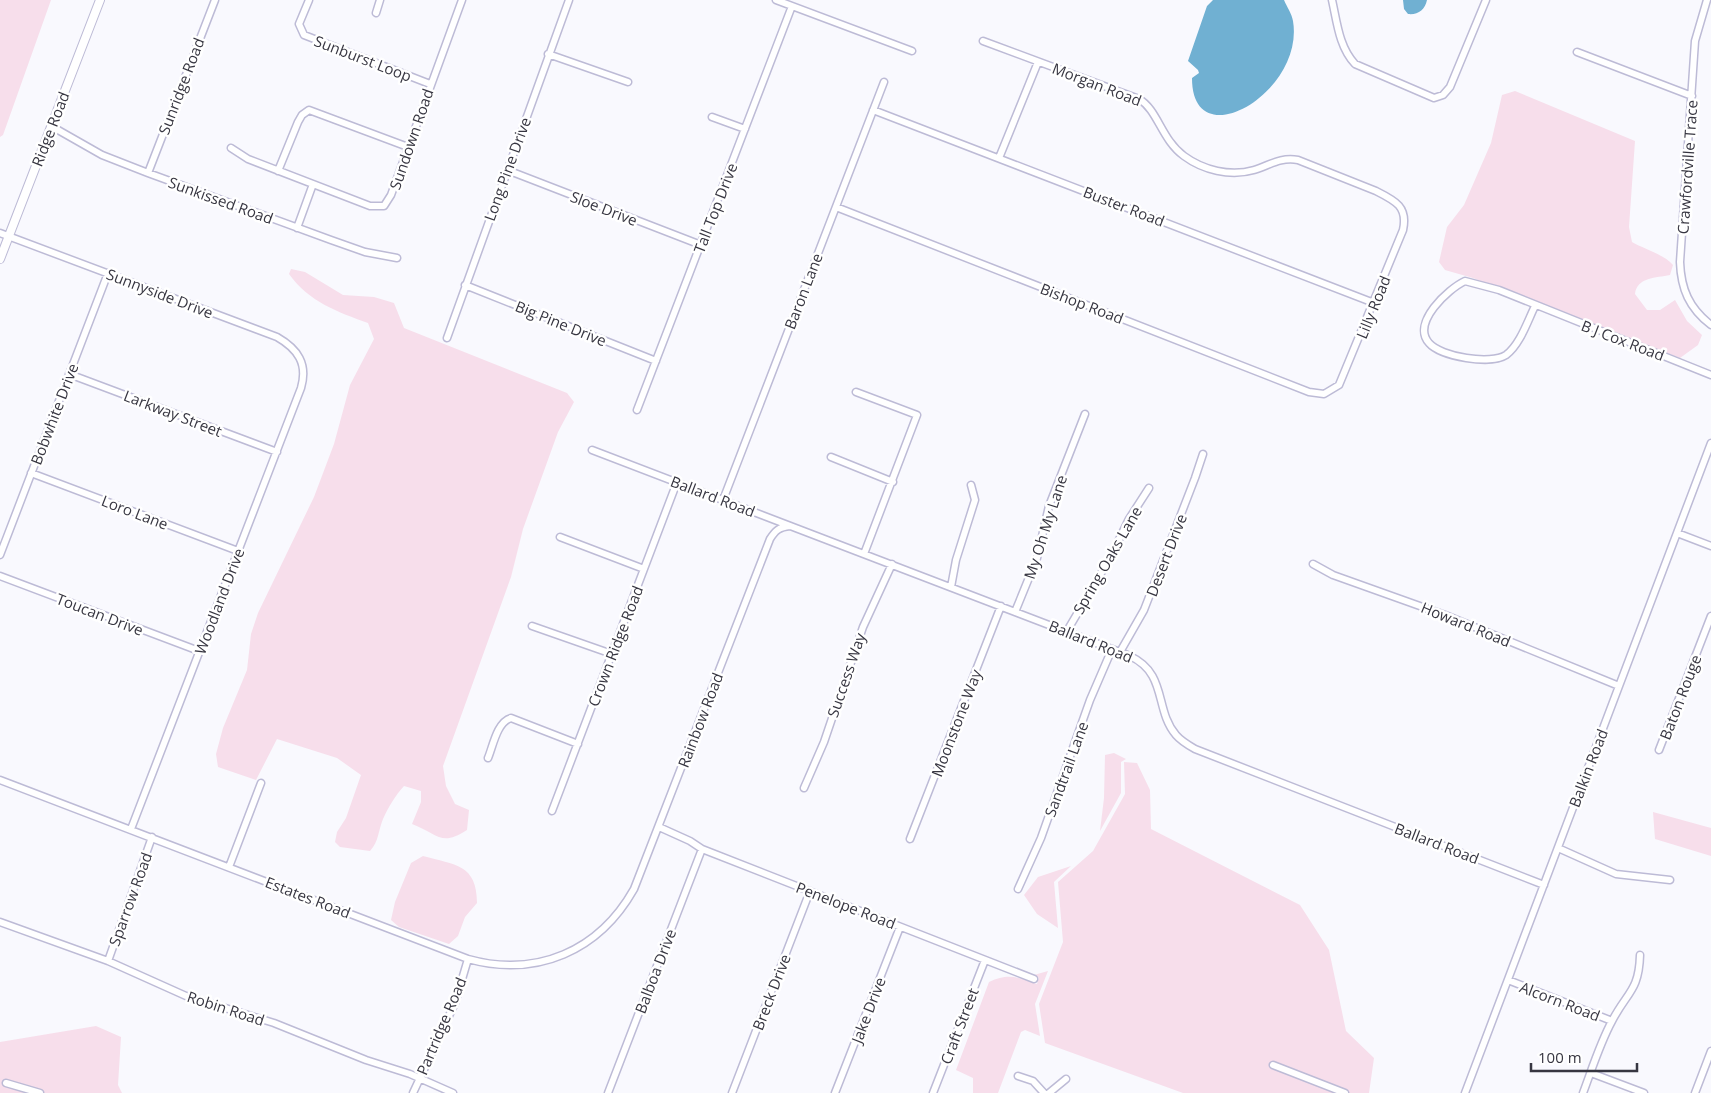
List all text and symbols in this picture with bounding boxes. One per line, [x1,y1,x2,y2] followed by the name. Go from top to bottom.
[312,30,414,86] street label: Sunburst Loop
[153,35,209,137] street label: Sunridge Road
[1050,58,1144,110] street label: Morgan Road
[384,86,438,192] street label: Sundown Road
[27,89,73,169] street label: Ridge Road
[1672,99,1702,235] street label: Crawfordville Trace
[479,114,535,224] street label: Long Pine Drive
[689,160,741,256] street label: Tall Top Drive
[166,172,276,228] street label: Sunkissed Road
[1080,181,1168,231] street label: Buster Road
[568,186,640,230] street label: Sloe Drive
[779,250,827,332] street label: Baron Lane
[104,264,216,322] street label: Sunnyside Drive
[1351,272,1395,342] street label: Lilly Road
[1037,278,1127,328] street label: Bishop Road
[512,296,610,350] street label: Big Pine Drive
[1579,315,1667,365] street label: B J Cox Road
[26,361,82,467] street label: Bobwhite Drive
[121,385,225,441] street label: Larkway Street
[668,471,758,521] street label: Ballard Road
[1019,472,1071,582] street label: My Oh My Lane
[99,490,171,534] street label: Loro Lane
[1068,502,1146,618] street label: Spring Oaks Lane
[1141,511,1191,599] street label: Desert Drive
[190,545,248,657] street label: Woodland Drive
[583,583,647,709] street label: Crown Ridge Road
[54,588,146,640] street label: Toucan Drive
[1418,597,1514,651] street label: Howard Road
[1046,615,1136,667] street label: Ballard Road
[822,630,870,720] street label: Success Way
[1655,652,1705,742] street label: Baton Rouge
[926,666,986,780] street label: Moonstone Way
[673,670,727,770] street label: Rainbow Road
[1039,719,1093,819] street label: Sandtrail Lane
[1564,726,1612,810] street label: Balkin Road
[1392,818,1482,868] street label: Ballard Road
[104,849,156,949] street label: Sparrow Road
[263,872,353,922] street label: Estates Road
[793,877,899,933] street label: Penelope Road
[630,926,680,1016] street label: Balboa Drive
[747,951,795,1033] street label: Breck Drive
[411,974,471,1078] street label: Partridge Road
[846,974,890,1048] street label: Jake Drive
[1517,977,1603,1025] street label: Alcorn Road
[935,985,983,1067] street label: Craft Street
[185,986,267,1030] street label: Robin Road
[1531,1040,1637,1072] scale bar
[1538,1047,1582,1067] text: 100 m

